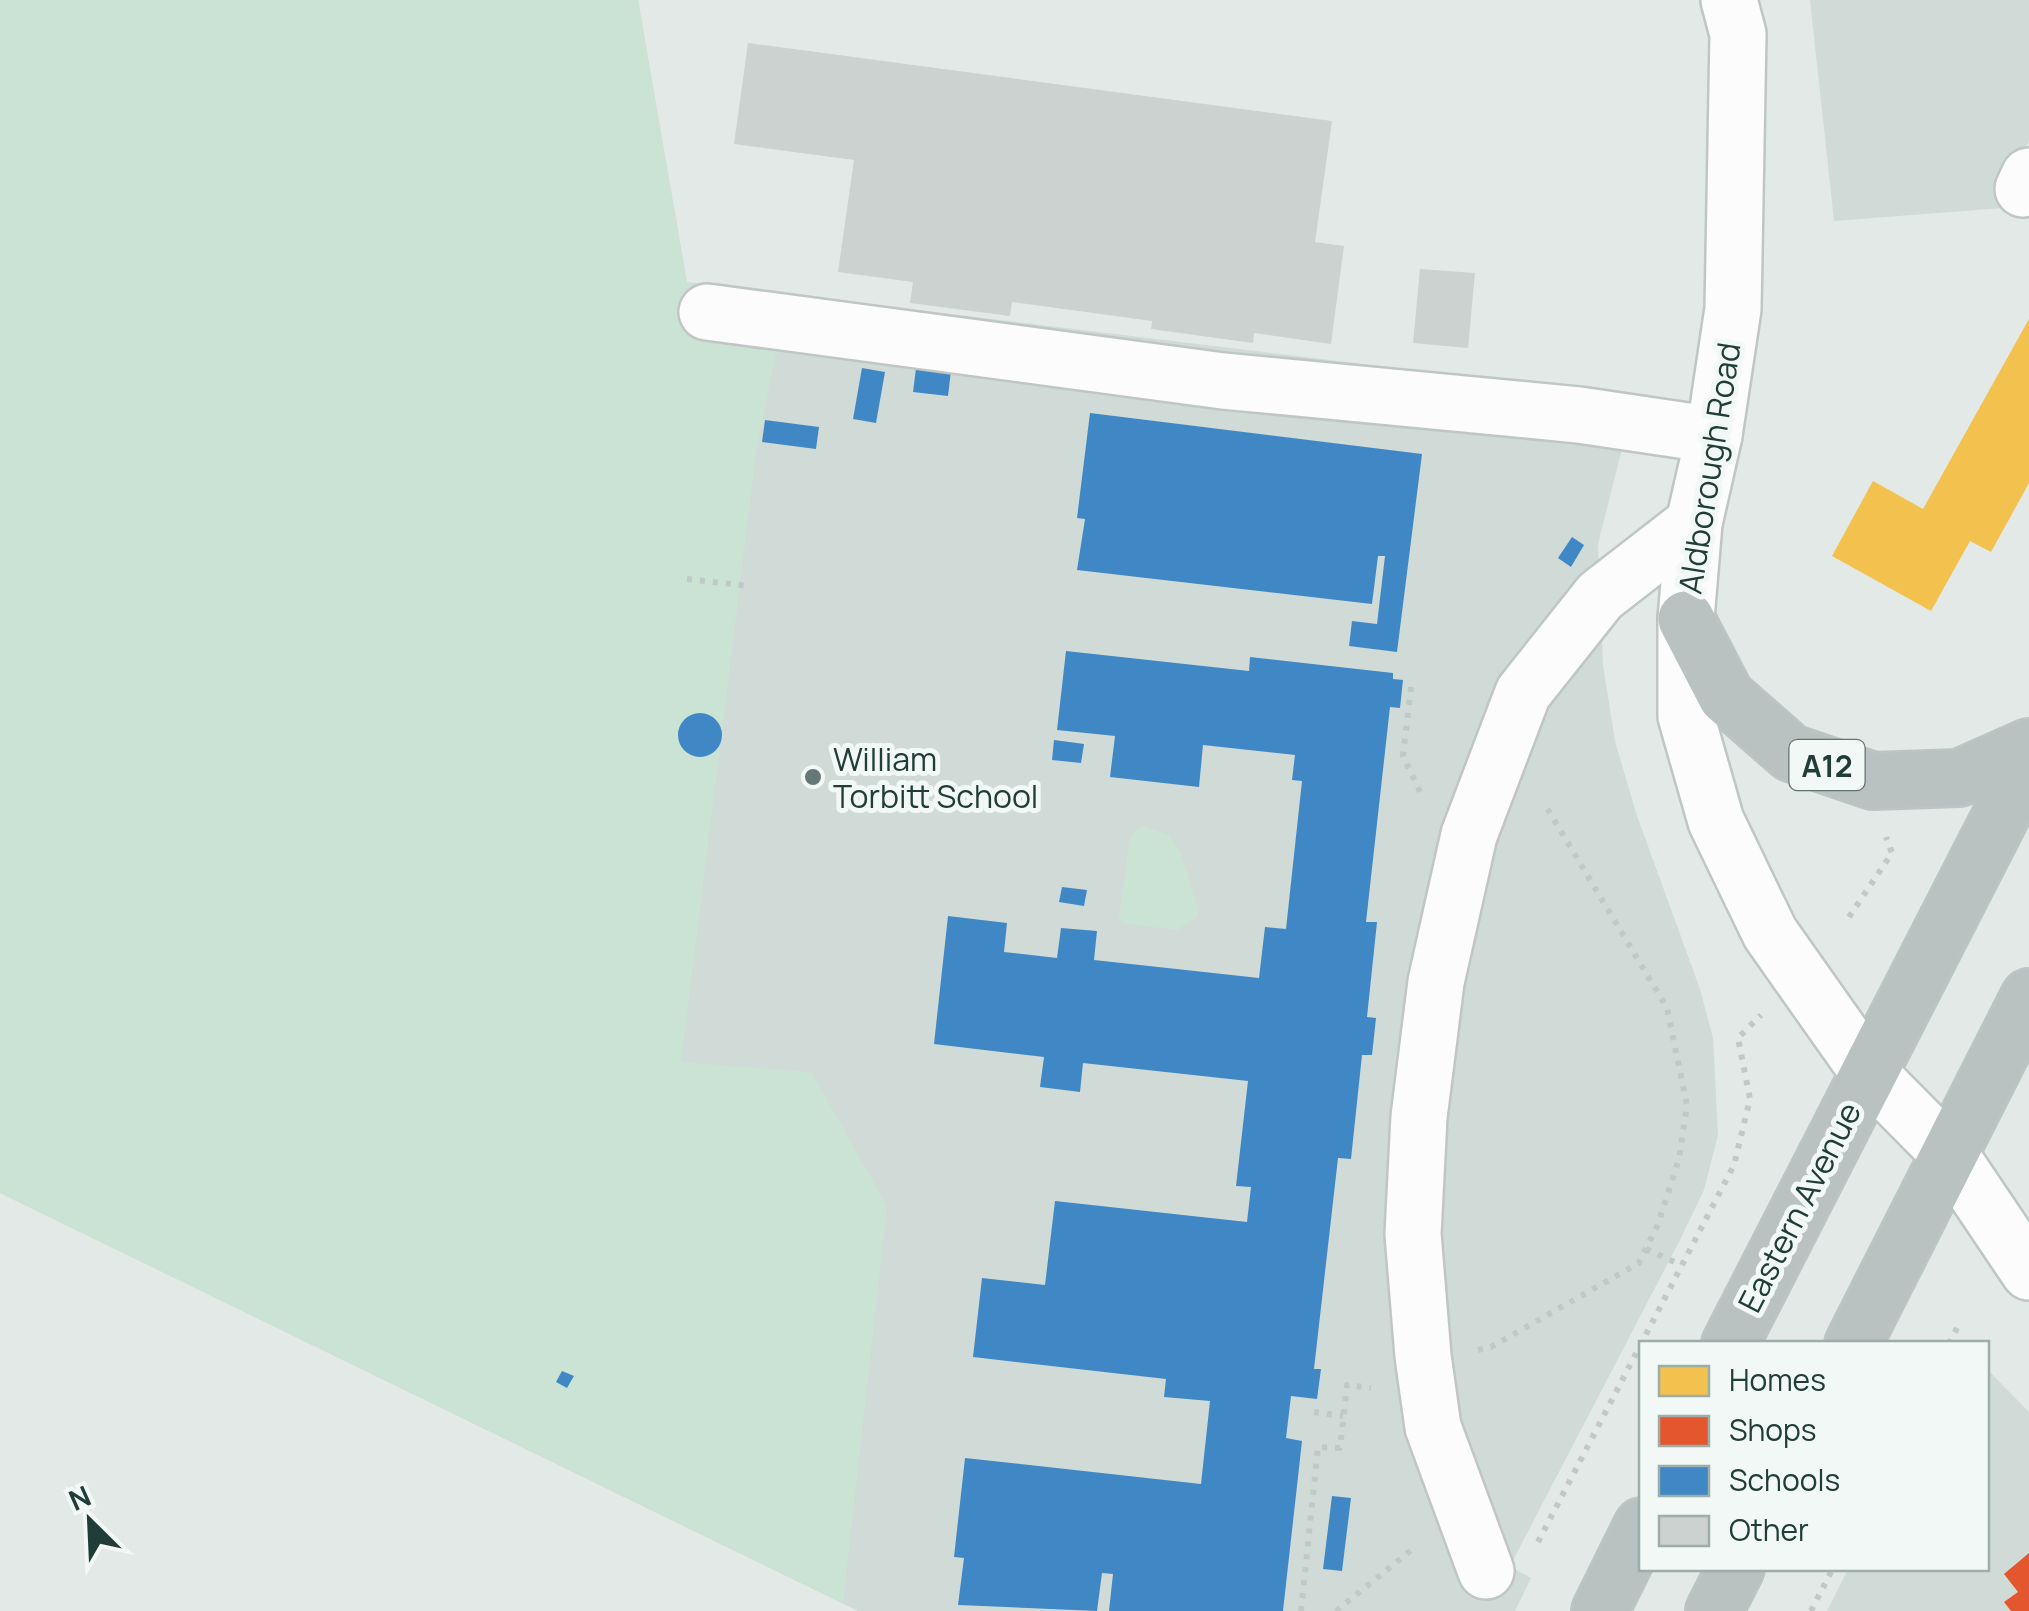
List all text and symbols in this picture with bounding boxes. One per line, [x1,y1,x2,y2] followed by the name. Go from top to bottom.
[1667,339,1751,597] street label: Aldborough Road
[833,737,1038,818] place label: William Torbitt School
[1790,740,1864,790] road number: A12
[802,766,824,788] marker: William Torbitt School
[1727,1094,1871,1320] street label: Eastern Avenue
[1639,1341,1989,1571] legend
[1729,1359,1826,1400] text: Homes
[1729,1409,1816,1450] text: Shops
[1729,1459,1840,1500] text: Schools
[40,1471,140,1571] north arrow
[63,1476,96,1519] text: N
[1729,1509,1809,1550] text: Other

